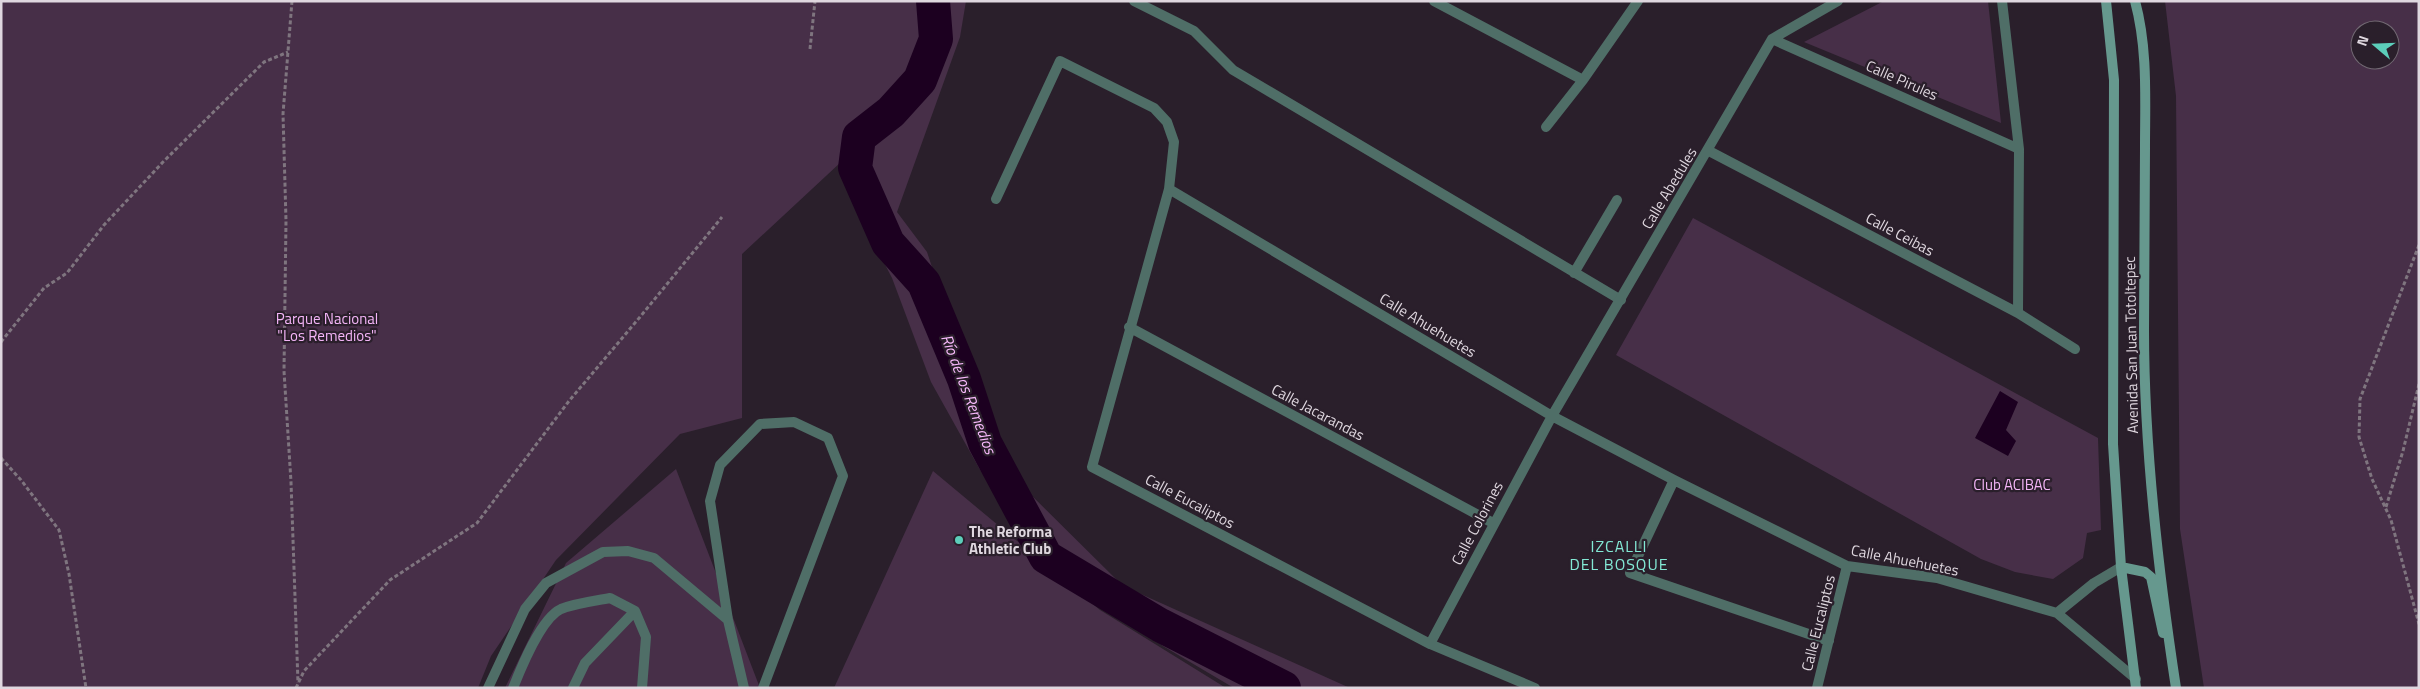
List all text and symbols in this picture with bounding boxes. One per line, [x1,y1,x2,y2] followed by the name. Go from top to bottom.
[2350,20,2400,70] north arrow
[2351,33,2374,49] text: N
[1862,54,1942,106] street label: Calle Pirules
[1635,143,1703,233] street label: Calle Abedules
[1862,206,1938,262] street label: Calle Ceibas
[2118,256,2144,434] street label: Avenida San Juan Totoltepec
[1375,287,1481,363] street label: Calle Ahuehuetes
[276,307,378,347] park label: Parque Nacional "Los Remedios"
[935,331,1003,458] water label: Río de los Remedios
[1267,378,1369,446] street label: Calle Jacarandas
[1141,468,1239,534] street label: Calle Eucaliptos
[1973,473,2051,496] park label: Club ACIBAC
[1445,477,1509,569] street label: Calle Colorines
[969,520,1052,560] place label: The Reforma Athletic Club
[953,534,965,546] marker: The Reforma Athletic Club
[1569,534,1669,576] district label: IZCALLI DEL BOSQUE
[1849,538,1961,582] street label: Calle Ahuehuetes
[1795,572,1841,674] street label: Calle Eucaliptos

